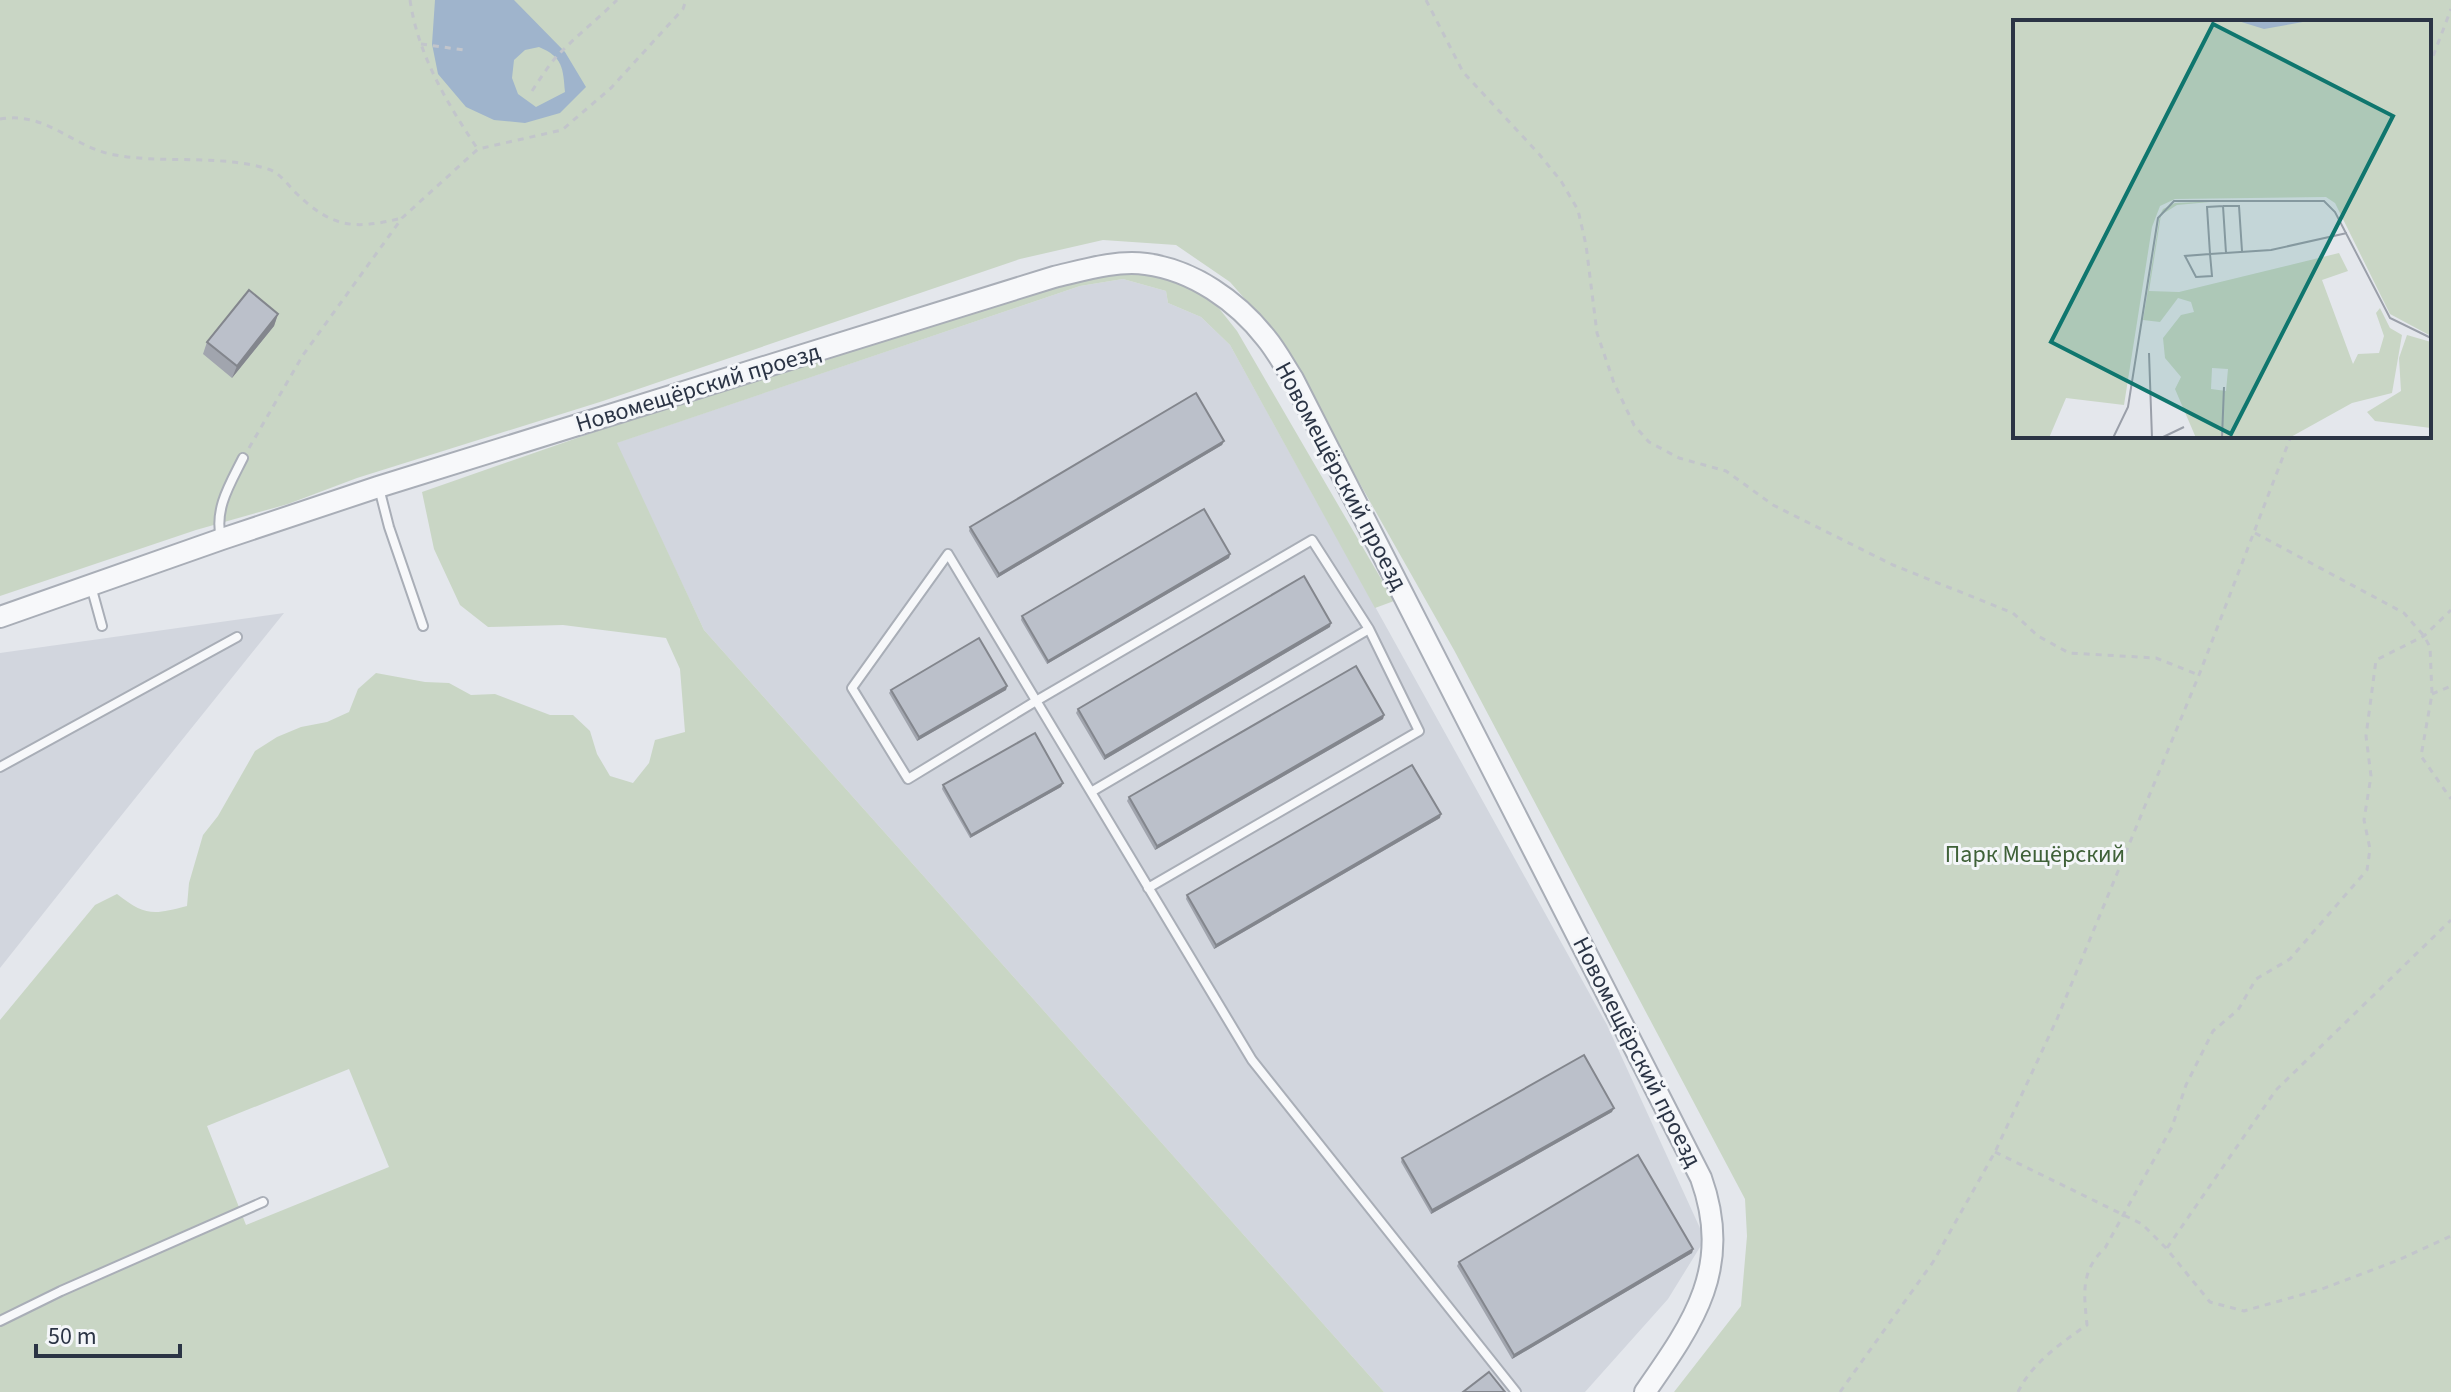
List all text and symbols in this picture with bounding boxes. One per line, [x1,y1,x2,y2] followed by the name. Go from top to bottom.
[2013,20,2431,438] inset map
[571,334,825,442] street label: Новомещёрский проезд
[1266,355,1416,597] street label: Новомещёрский проезд
[1945,837,2125,872] park label: Парк Мещёрский
[1564,931,1710,1173] street label: Новомещёрский проезд
[36,1308,180,1358] scale bar
[48,1319,97,1354] text: 50 m

